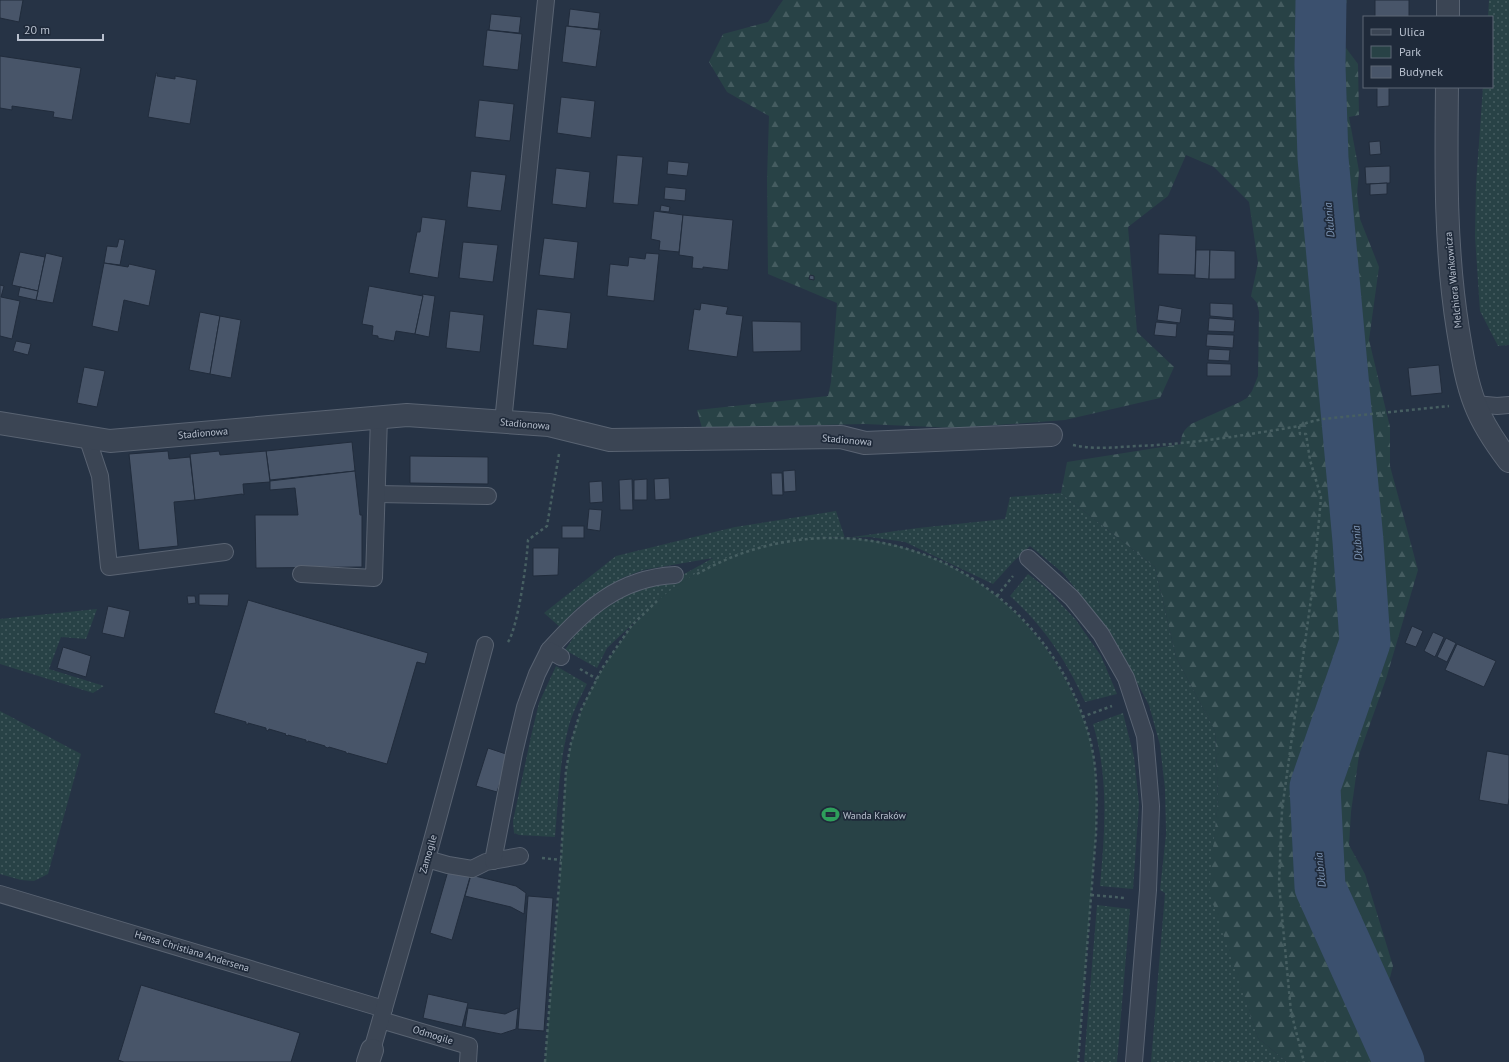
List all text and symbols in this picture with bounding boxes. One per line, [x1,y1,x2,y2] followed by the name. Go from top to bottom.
[18,16,103,42] scale bar
[1363,16,1493,88] legend
[24,22,50,37] text: 20 m
[1399,24,1425,39] text: Ulica
[1399,44,1421,59] text: Park
[1399,64,1443,79] text: Budynek
[1320,201,1338,238] water label: Dłubnia
[1441,231,1465,329] street label: Melchiora Wańkowicza
[499,415,551,433] street label: Stadionowa
[177,424,229,442] street label: Stadionowa
[821,431,873,449] street label: Stadionowa
[1348,524,1366,561] water label: Dłubnia
[820,805,840,825] sports icon: Wanda Kraków
[843,809,906,822] place label: Wanda Kraków
[416,833,440,875] street label: Zamogile
[1311,851,1329,888] water label: Dłubnia
[133,927,251,975] street label: Hansa Christiana Andersena
[411,1023,455,1047] street label: Odmogile

